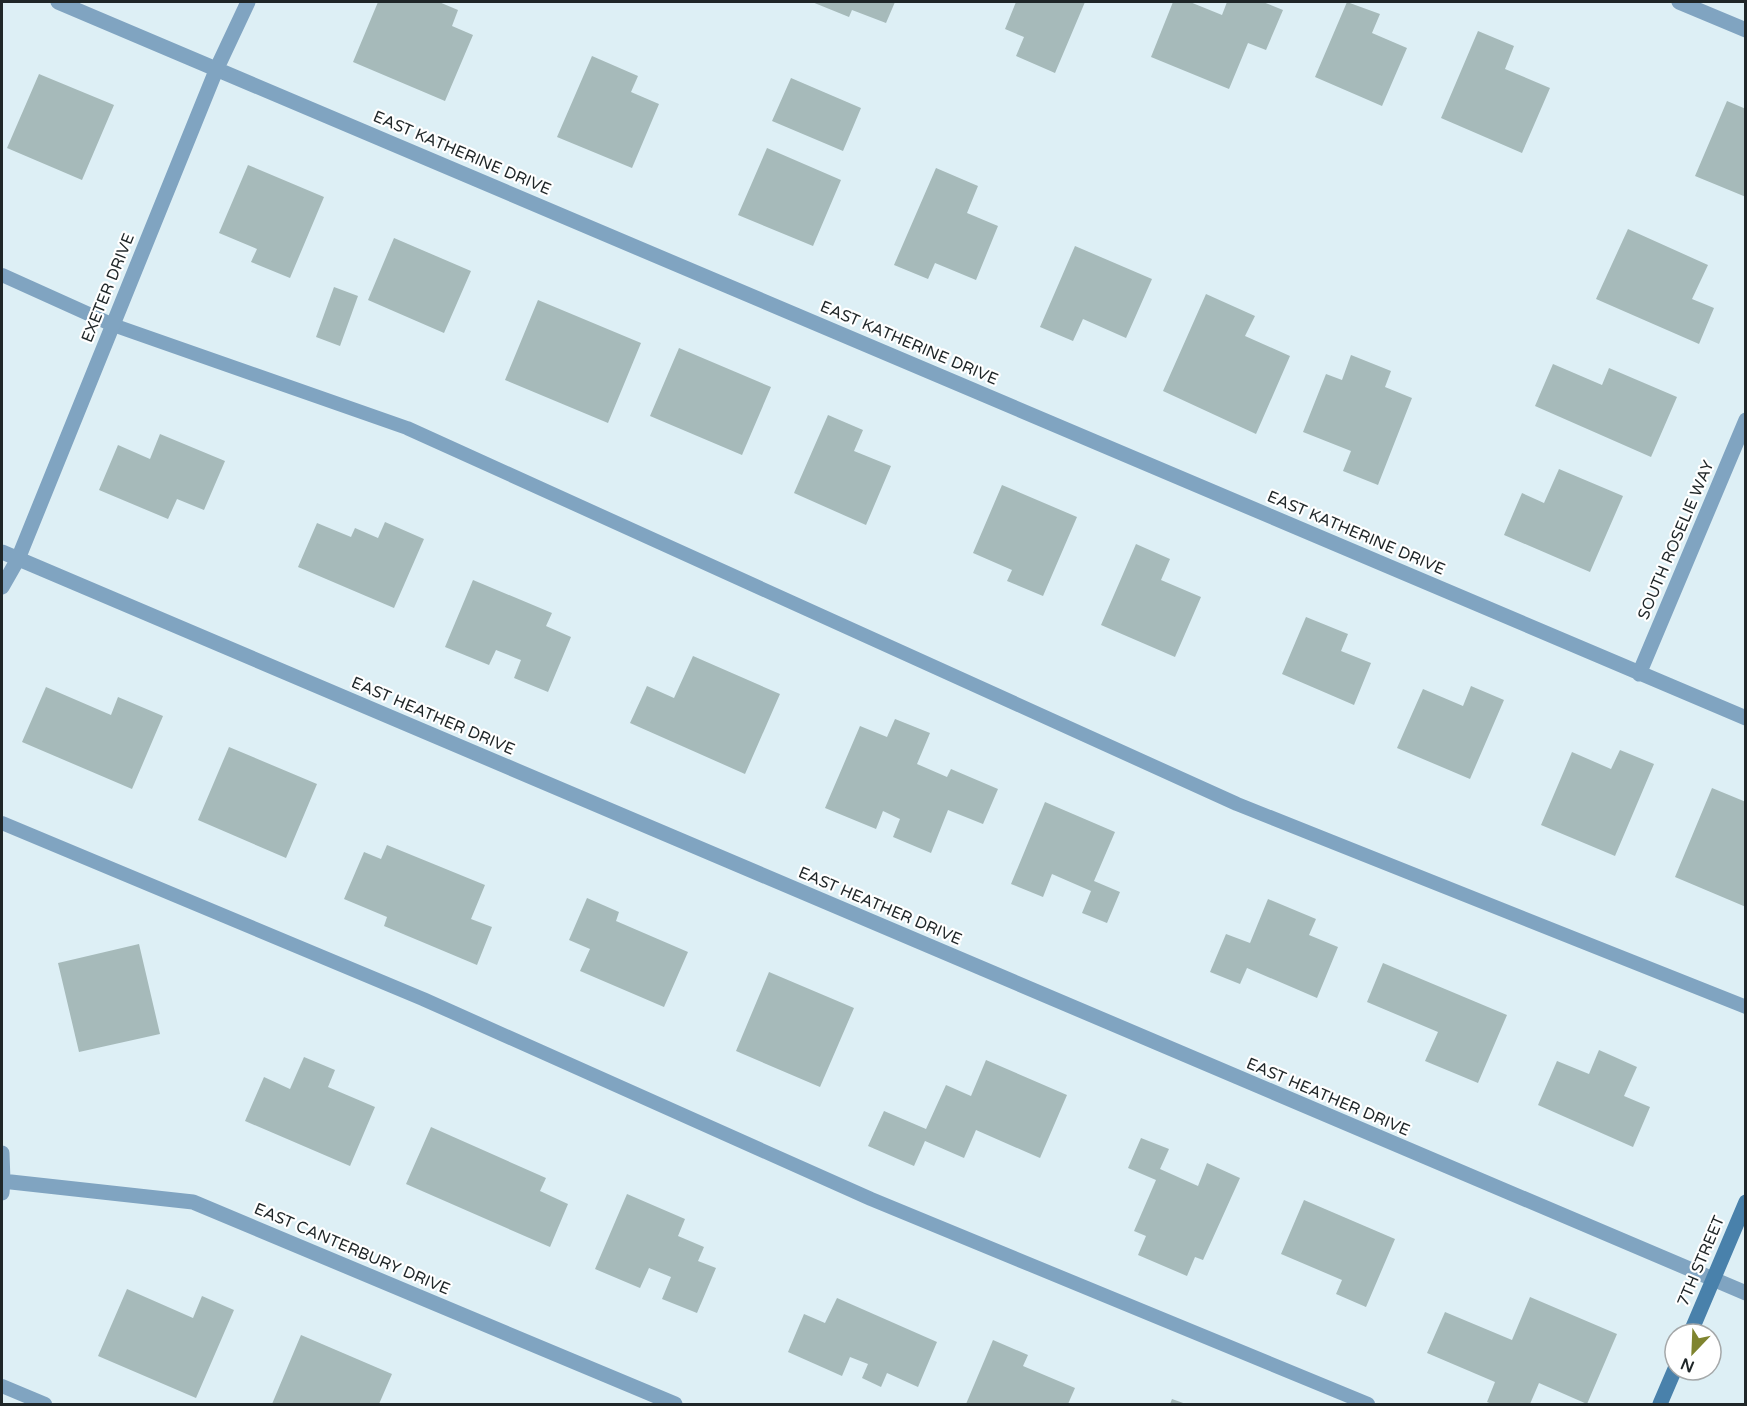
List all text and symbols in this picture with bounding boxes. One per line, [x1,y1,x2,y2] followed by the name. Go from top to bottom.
[370,106,554,200] street label: EAST KATHERINE DRIVE
[77,231,139,345] street label: EXETER DRIVE
[817,296,1001,390] street label: EAST KATHERINE DRIVE
[1633,457,1719,623] street label: SOUTH ROSELIE WAY
[1264,486,1448,580] street label: EAST KATHERINE DRIVE
[348,673,518,759] street label: EAST HEATHER DRIVE
[795,863,965,949] street label: EAST HEATHER DRIVE
[1243,1054,1413,1140] street label: EAST HEATHER DRIVE
[251,1199,453,1299] street label: EAST CANTERBURY DRIVE
[1673,1212,1729,1309] street label: 7TH STREET
[1663,1322,1723,1382] north arrow
[1678,1353,1697,1377] text: N

